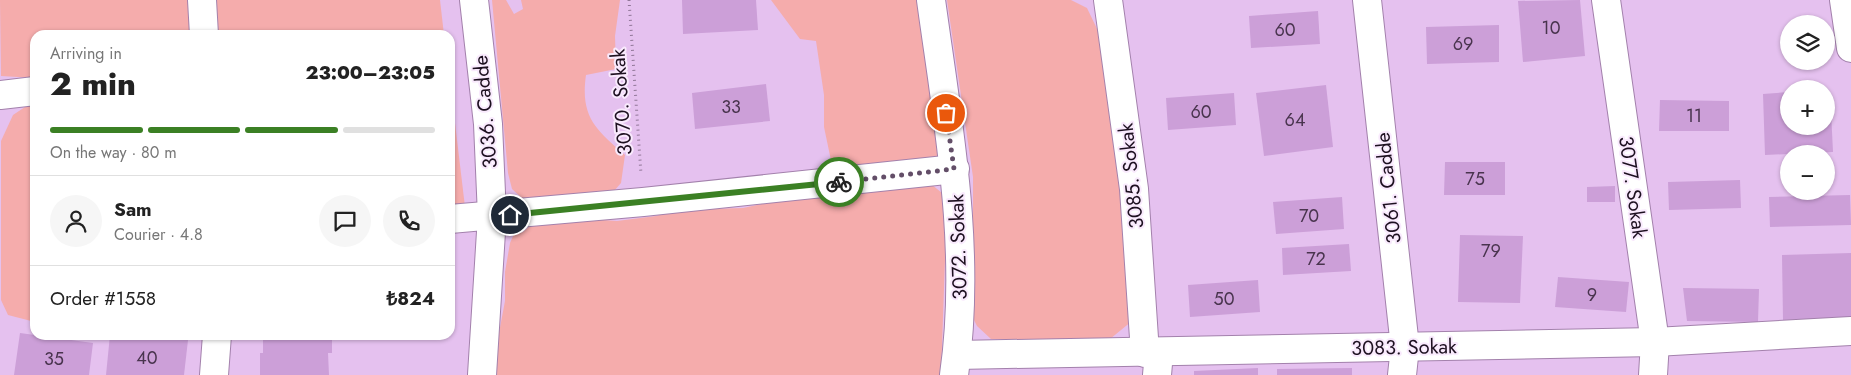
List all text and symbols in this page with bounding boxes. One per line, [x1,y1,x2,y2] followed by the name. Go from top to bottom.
[1542,15,1561,41] house number: 10
[1780,15,1835,200] map controls
[1780,15,1835,70] button: layers
[1274,17,1296,43] house number: 60
[1453,31,1473,57] house number: 69
[50,42,122,65] text: Arriving in
[603,48,640,156] street label: 3070. Sokak
[466,54,505,170] street label: 3036. Cadde
[305,59,435,86] text: 23:00–23:05
[50,61,136,107] text: 2 min
[1780,80,1835,135] button: +
[925,92,967,134] pin
[721,94,741,120] house number: 33
[932,99,960,127] icon: bag
[1190,99,1212,125] house number: 60
[1686,103,1702,129] house number: 11
[1285,107,1305,133] house number: 64
[1112,121,1151,230] street label: 3085. Sokak
[1368,131,1409,245] street label: 3061. Cadde
[1611,134,1654,240] street label: 3077. Sokak
[50,141,177,164] text: On the way · 80 m
[1780,145,1835,200] button: −
[814,157,864,207] courier
[1465,166,1485,192] house number: 75
[825,168,853,196] icon: bike
[942,193,975,300] street label: 3072. Sokak
[489,194,531,236] pin
[50,195,102,247] button: person
[319,195,371,247] button: chat
[383,195,435,247] button: phone
[114,196,152,223] text: Sam
[496,201,524,229] icon: home
[1299,203,1319,229] house number: 70
[114,223,203,246] text: Courier · 4.8
[1481,238,1501,264] house number: 79
[1306,246,1326,272] house number: 72
[1587,282,1597,308] house number: 9
[50,285,156,312] text: Order #1558
[386,285,435,312] text: ₺824
[1214,286,1235,312] house number: 50
[1351,332,1457,363] street label: 3083. Sokak
[136,345,158,371] house number: 40
[44,346,64,372] house number: 35

